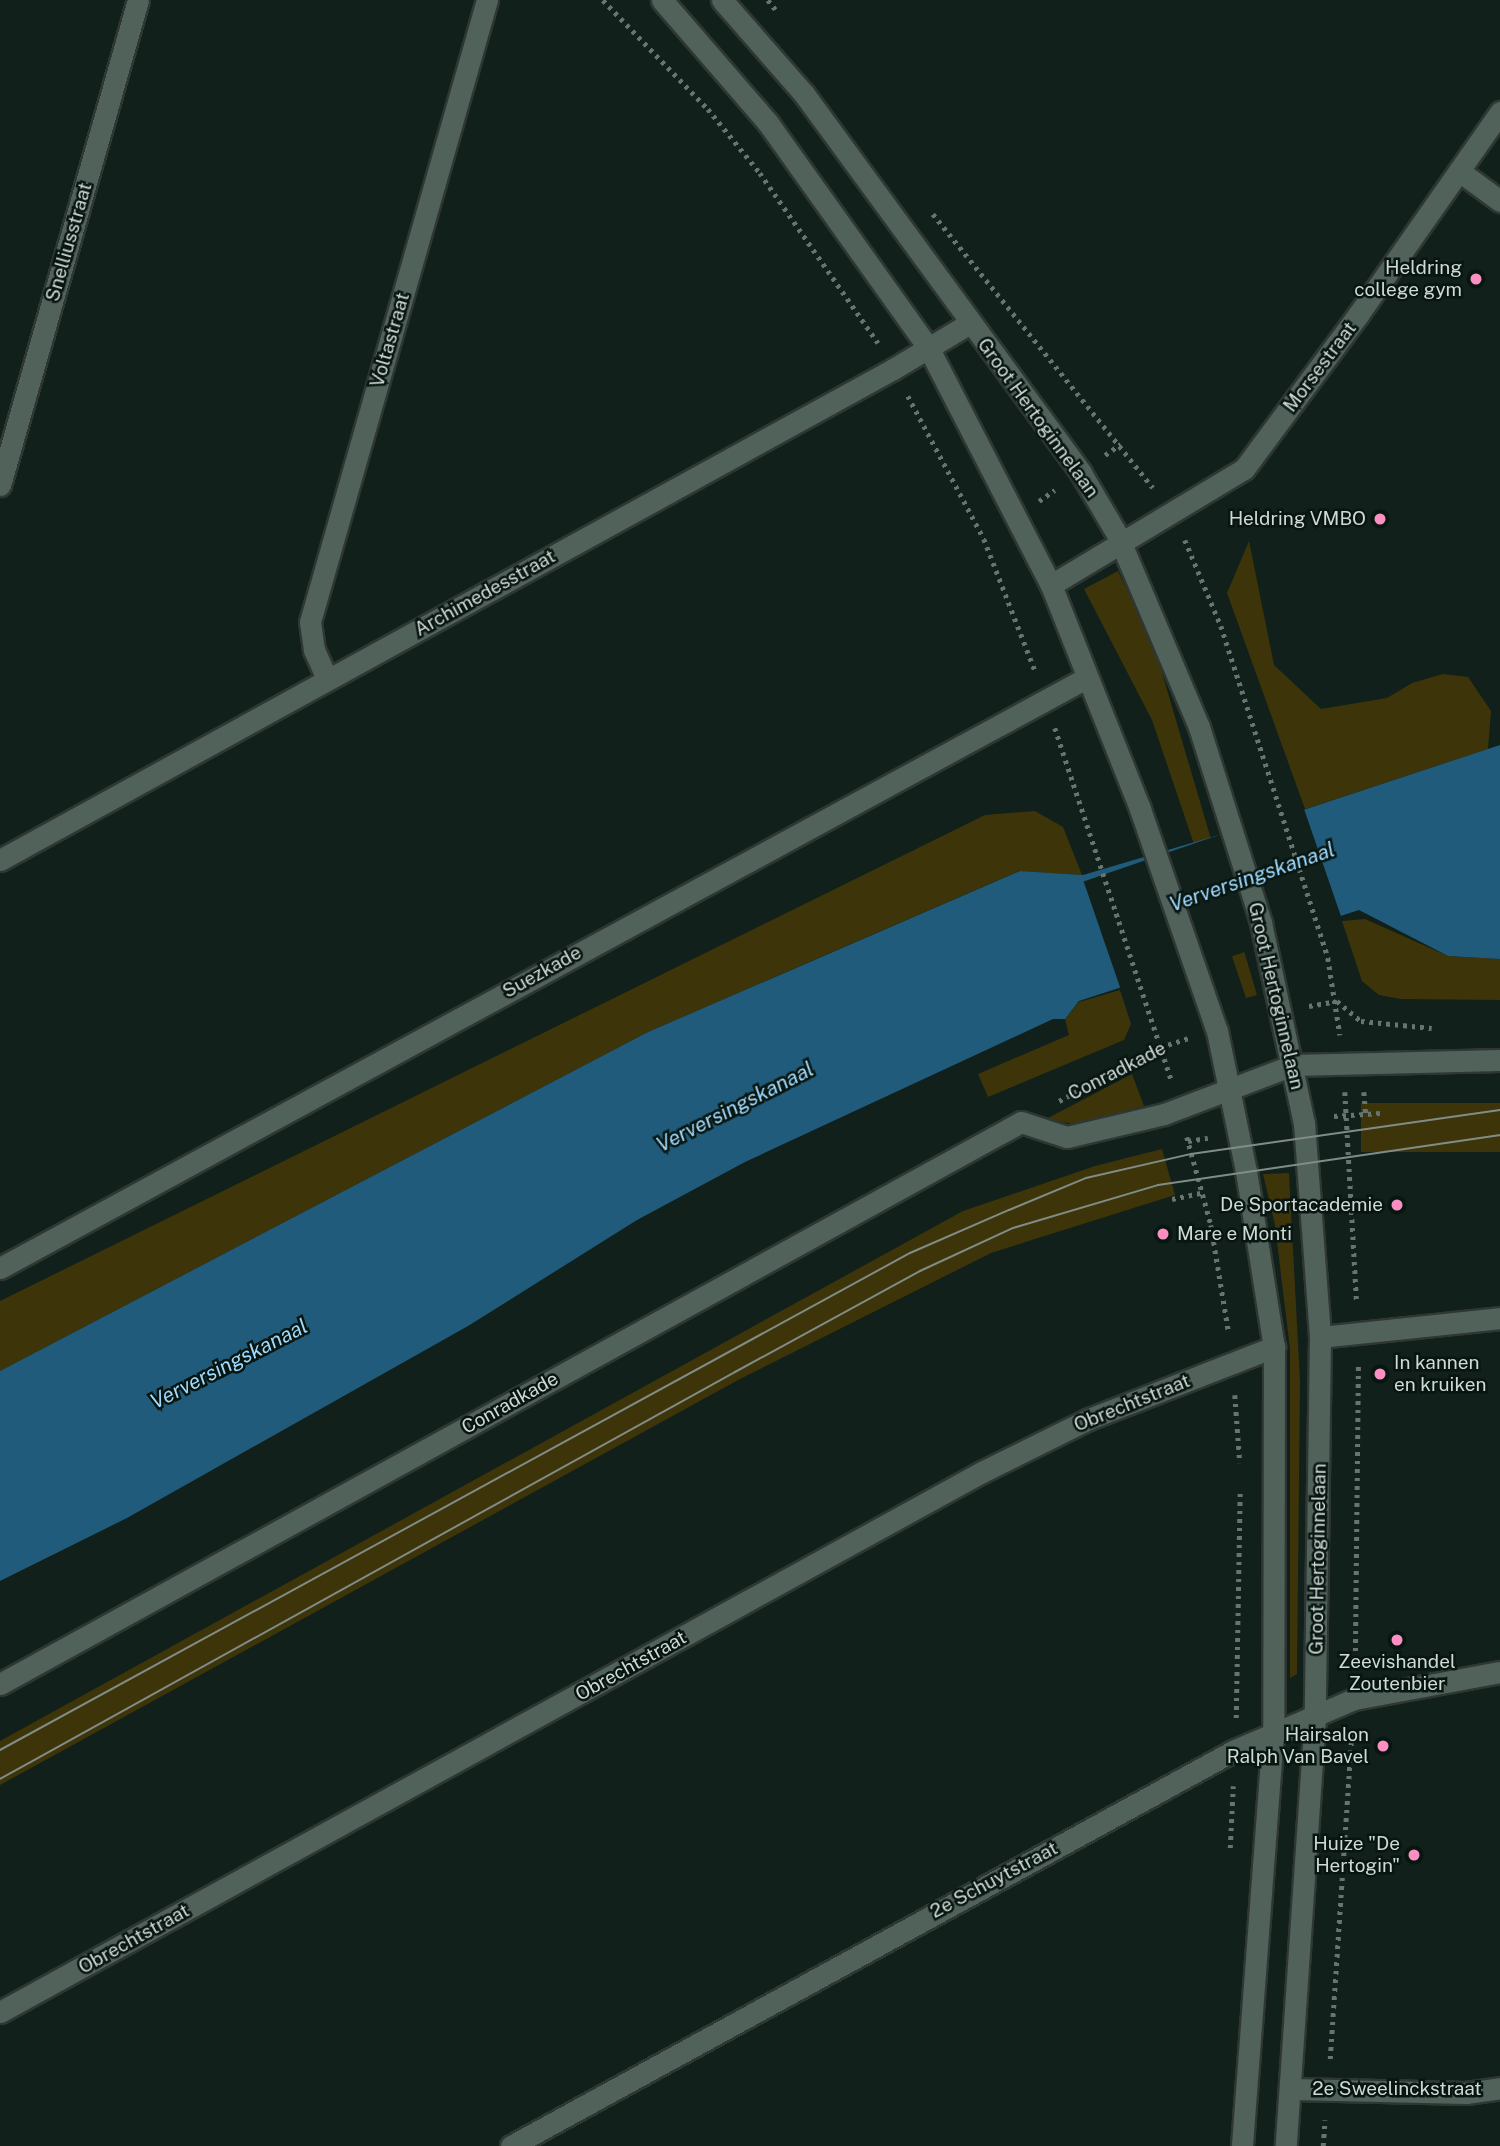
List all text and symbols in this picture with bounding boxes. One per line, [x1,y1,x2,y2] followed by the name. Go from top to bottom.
[41,180,97,304] street label: Snelliusstraat
[1354,257,1462,301] place label: Heldring college gym
[1468,271,1484,287] marker: Heldring college gym
[366,290,414,390] street label: Voltastraat
[1279,317,1361,417] street label: Morsestraat
[973,334,1103,502] street label: Groot Hertoginnelaan
[1228,508,1366,530] place label: Heldring VMBO
[1372,511,1388,527] marker: Heldring VMBO
[411,545,559,641] street label: Archimedesstraat
[1166,837,1338,917] water label: Verversingskanaal
[1243,900,1309,1092] street label: Groot Hertoginnelaan
[499,941,585,1003] street label: Suezkade
[1064,1037,1170,1105] street label: Conradkade
[652,1056,818,1158] water label: Verversingskanaal
[1220,1194,1383,1216] place label: De Sportacademie
[1389,1197,1405,1213] marker: De Sportacademie
[1177,1223,1292,1245] place label: Mare e Monti
[1155,1226,1171,1242] marker: Mare e Monti
[146,1313,312,1415] water label: Verversingskanaal
[1394,1352,1486,1396] place label: In kannen en kruiken
[1372,1366,1388,1382] marker: In kannen en kruiken
[458,1367,562,1439] street label: Conradkade
[1071,1369,1193,1437] street label: Obrechtstraat
[1305,1463,1331,1655] street label: Groot Hertoginnelaan
[572,1626,690,1706] street label: Obrechtstraat
[1389,1632,1405,1648] marker: Zeevishandel Zoutenbier
[1338,1651,1456,1695] place label: Zeevishandel Zoutenbier
[1226,1724,1369,1768] place label: Hairsalon Ralph Van Bavel
[1375,1738,1391,1754] marker: Hairsalon Ralph Van Bavel
[1313,1833,1400,1877] place label: Huize "De Hertogin"
[926,1837,1062,1923] street label: 2e Schuytstraat
[1406,1847,1422,1863] marker: Huize "De Hertogin"
[75,1899,193,1979] street label: Obrechtstraat
[1312,2078,1482,2100] street label: 2e Sweelinckstraat

